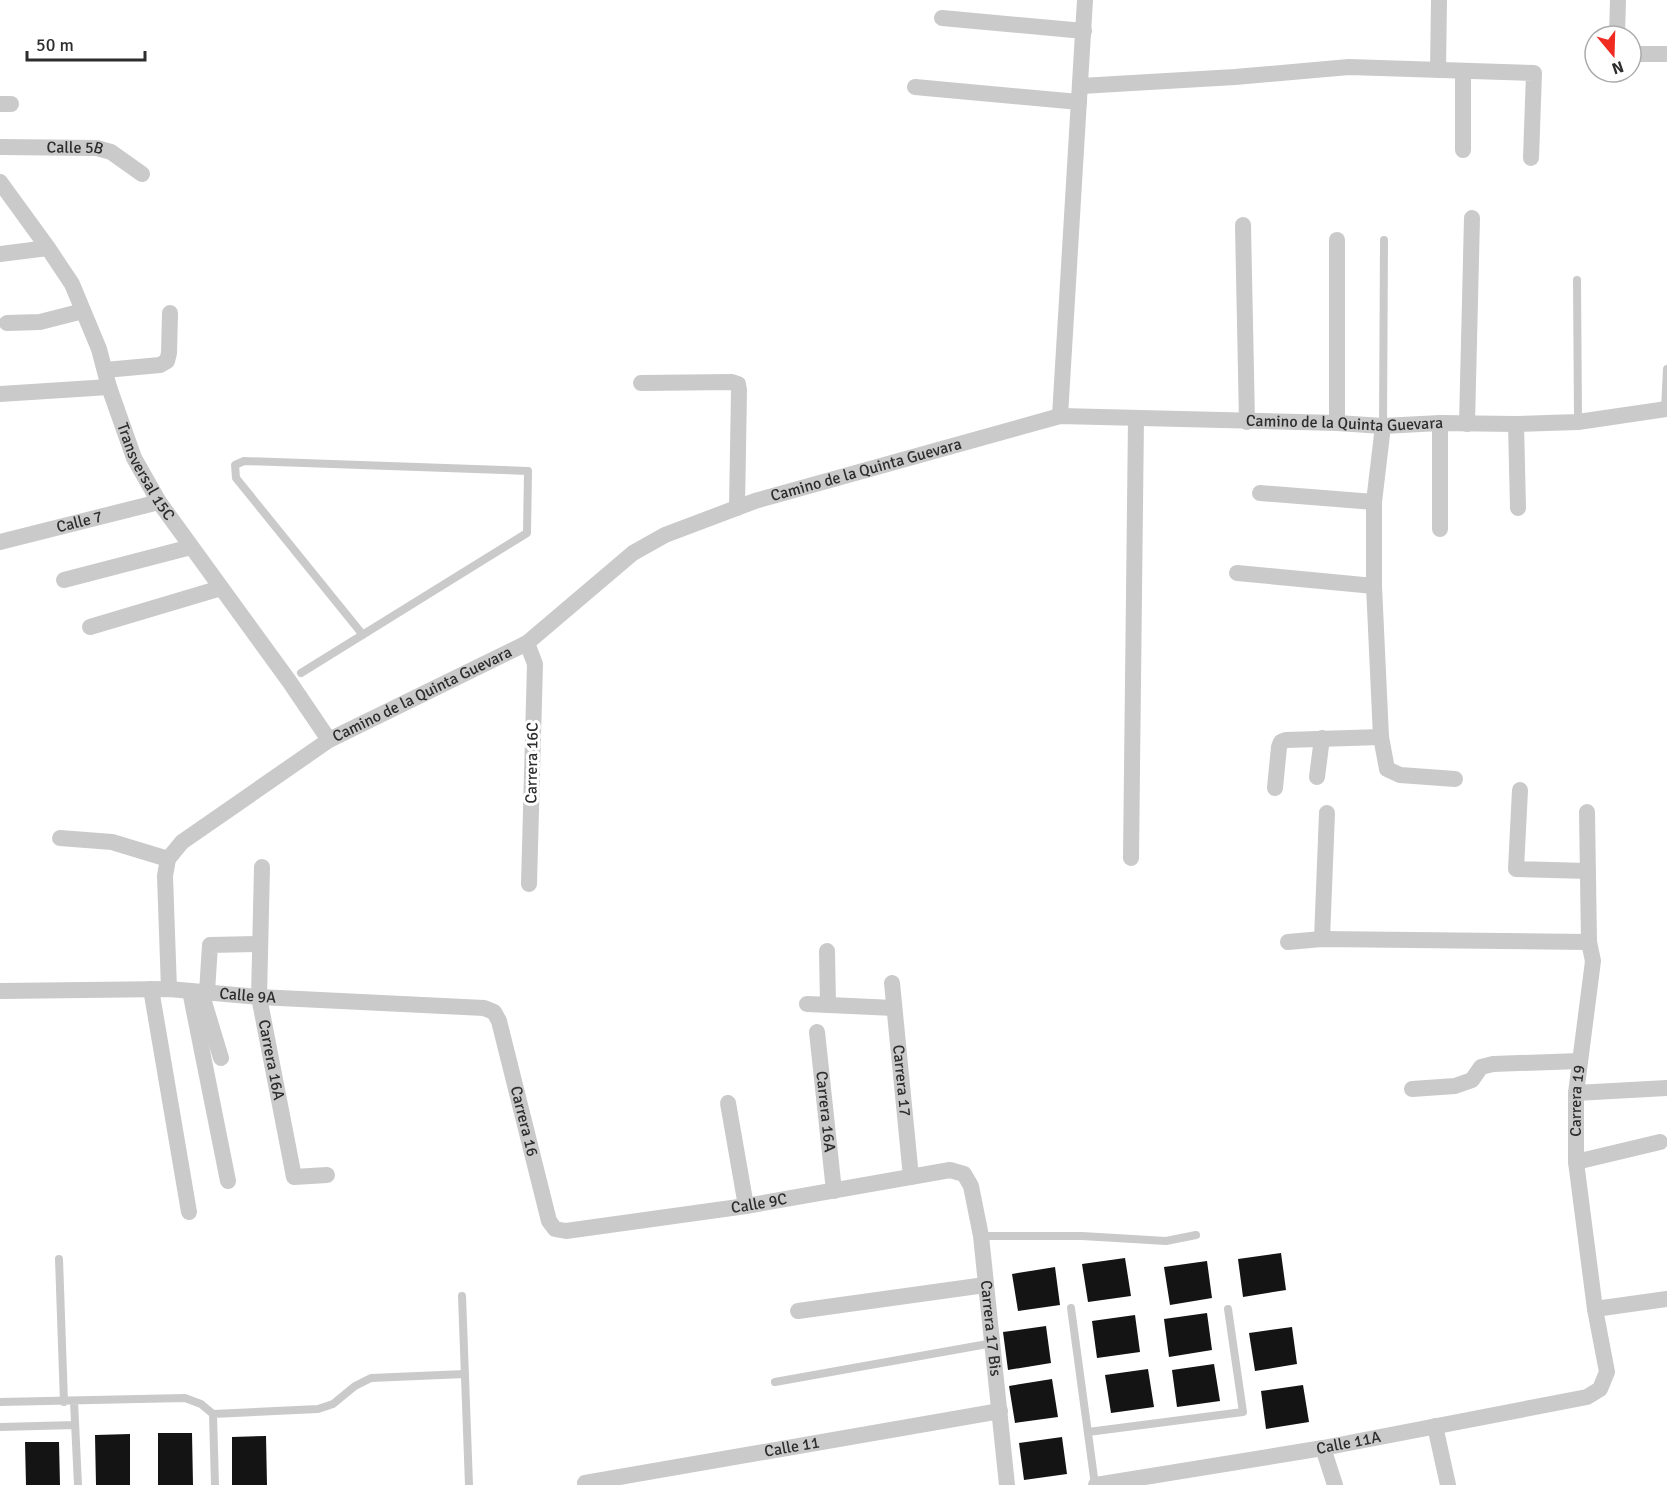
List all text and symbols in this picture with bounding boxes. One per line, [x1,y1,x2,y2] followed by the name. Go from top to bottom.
[27,24,146,62] scale bar
[1583,24,1643,84] north arrow
[36,34,74,56] text: 50 m
[1609,56,1626,79] text: N
[47,137,106,159] street label: Calle 5B
[1246,411,1444,436] street label: Camino de la Quinta Guevara
[112,420,179,525] street label: Transversal 15C
[768,434,964,506] street label: Camino de la Quinta Guevara
[54,507,105,537] street label: Calle 7
[329,642,515,747] street label: Camino de la Quinta Guevara
[521,722,543,804] street label: Carrera 16C
[219,984,277,1008] street label: Calle 9A
[254,1018,289,1102] street label: Carrera 16A
[888,1044,915,1117] street label: Carrera 17
[1566,1064,1590,1137] street label: Carrera 19
[811,1070,840,1153] street label: Carrera 16A
[506,1084,542,1159] street label: Carrera 16
[730,1189,789,1218] street label: Calle 9C
[976,1279,1006,1377] street label: Carrera 17 Bis
[1315,1427,1383,1459] street label: Calle 11A
[763,1432,821,1462] street label: Calle 11

